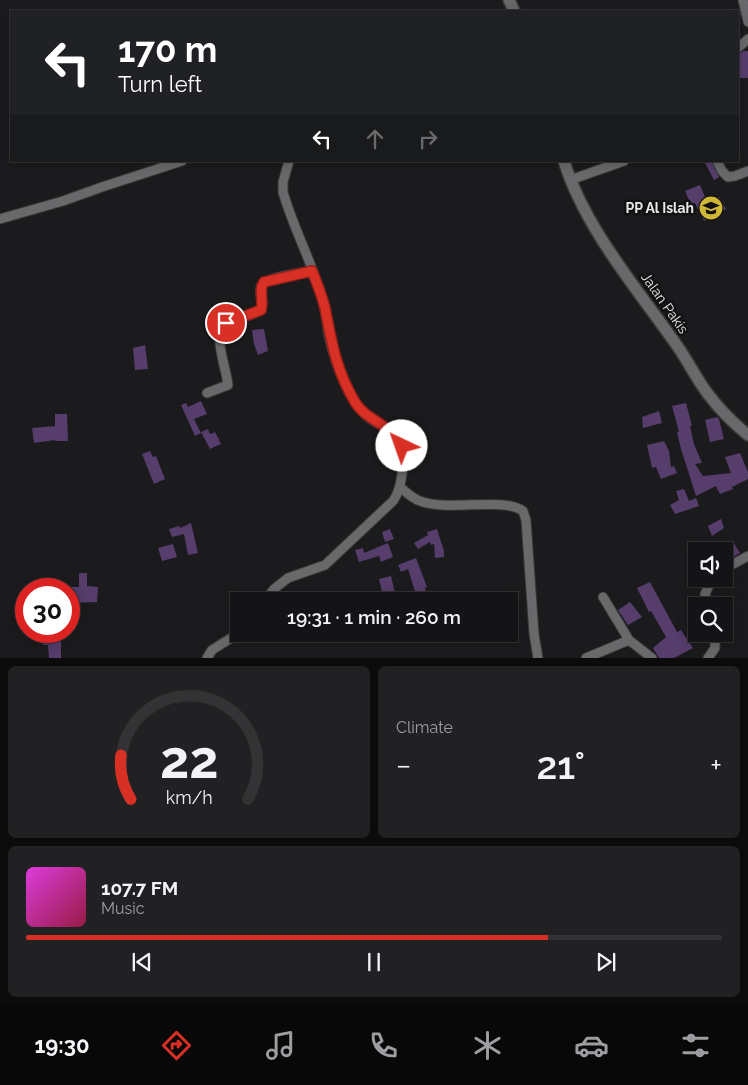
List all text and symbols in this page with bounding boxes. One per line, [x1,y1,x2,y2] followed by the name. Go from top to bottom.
[118,29,217,70] text: 170 m
[35,30,100,95] icon: left
[118,71,202,97] text: Turn left
[308,125,336,153] icon: left
[361,125,389,153] icon: ahead
[414,125,442,153] icon: right
[698,195,724,221] school or university icon: PP Al Islah
[625,200,694,216] place label: PP Al Islah
[638,269,692,337] street label: Jalan Pakis
[205,302,247,344] pin
[212,309,240,337] icon: arrive
[375,419,427,471] position arrow
[688,542,733,642] map controls
[688,542,733,587] button: sound
[15,578,80,643] speed limit sign: 30
[688,597,733,642] button: search
[287,606,461,628] text: 19:31 · 1 min · 260 m
[396,718,453,737] text: Climate
[160,729,218,790] text: 22
[536,743,585,788] text: 21°
[396,749,411,782] text: −
[710,749,722,782] text: +
[165,787,213,808] text: km/h
[101,877,178,899] text: 107.7 FM
[101,899,145,918] text: Music
[128,948,156,976] icon: previous
[360,948,388,976] icon: pause
[592,948,620,976] icon: next
[159,1028,194,1063] icon: directions
[263,1028,298,1063] icon: music
[366,1028,401,1063] icon: phone
[470,1028,505,1063] icon: climate
[574,1028,609,1063] icon: car
[678,1028,713,1063] icon: filters
[34,1032,90,1058] text: 19:30

